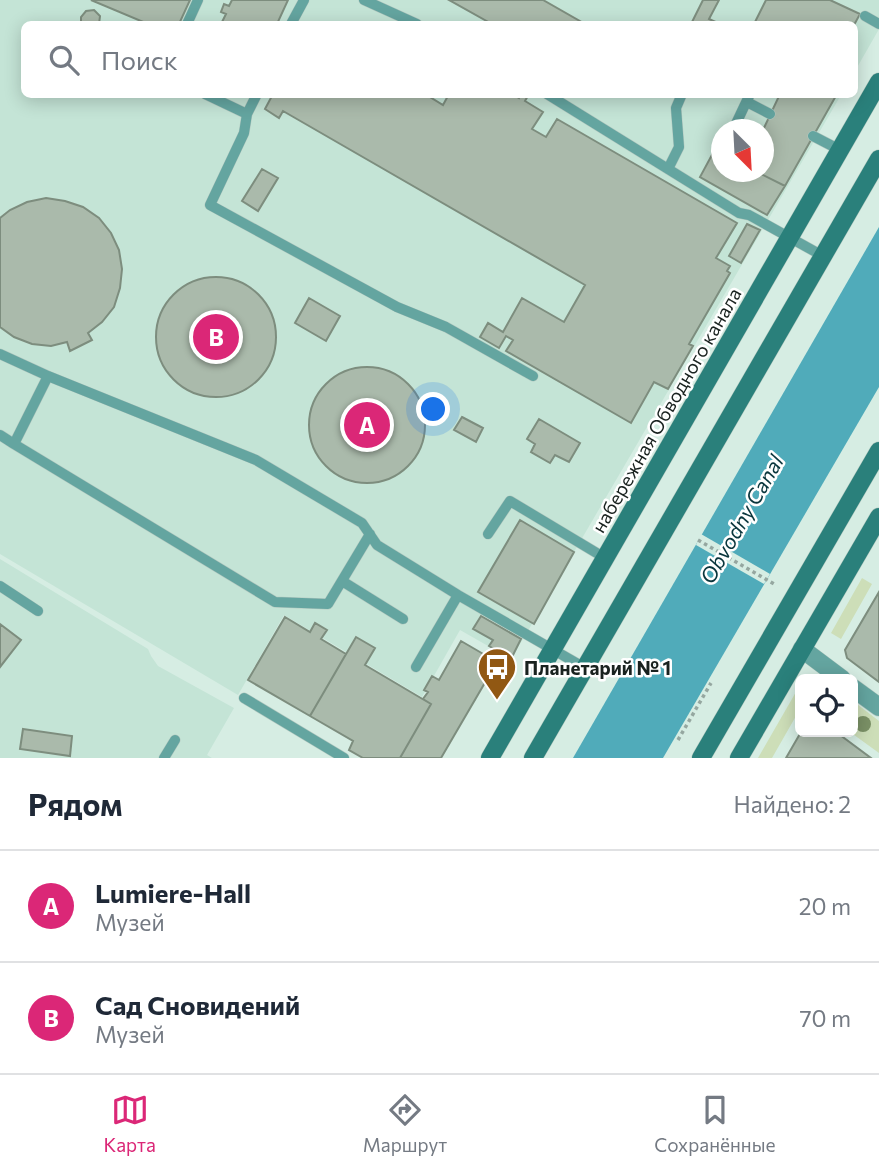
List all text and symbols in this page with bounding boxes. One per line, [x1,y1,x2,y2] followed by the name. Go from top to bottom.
[21,21,858,98] search box
[45,41,83,79] icon: search
[101,44,178,75] text: Поиск
[711,119,774,182] north arrow
[586,283,746,537] street label: набережная Обводного канала
[193,311,239,363] pin: B
[416,392,450,426] your location
[344,399,390,451] pin: A
[694,450,788,588] water label: Obvodny Canal
[476,646,518,701] bus stop icon: Планетарий № 1
[524,656,671,679] place label: Планетарий № 1
[795,674,858,737] map controls
[795,674,858,737] button: locate
[28,785,122,822] text: Рядом
[734,790,851,818] text: Найдено: 2
[95,877,251,908] text: Lumiere-Hall
[43,892,59,920] text: A
[799,892,851,920] text: 20 m
[95,908,165,936] text: Музей
[95,989,300,1020] text: Сад Сновидений
[43,1004,59,1032] text: B
[799,1004,851,1032] text: 70 m
[95,1020,165,1048] text: Музей
[103,1091,156,1156] tab: Карта
[363,1091,447,1156] tab: Маршрут
[654,1091,775,1156] tab: Сохранённые

